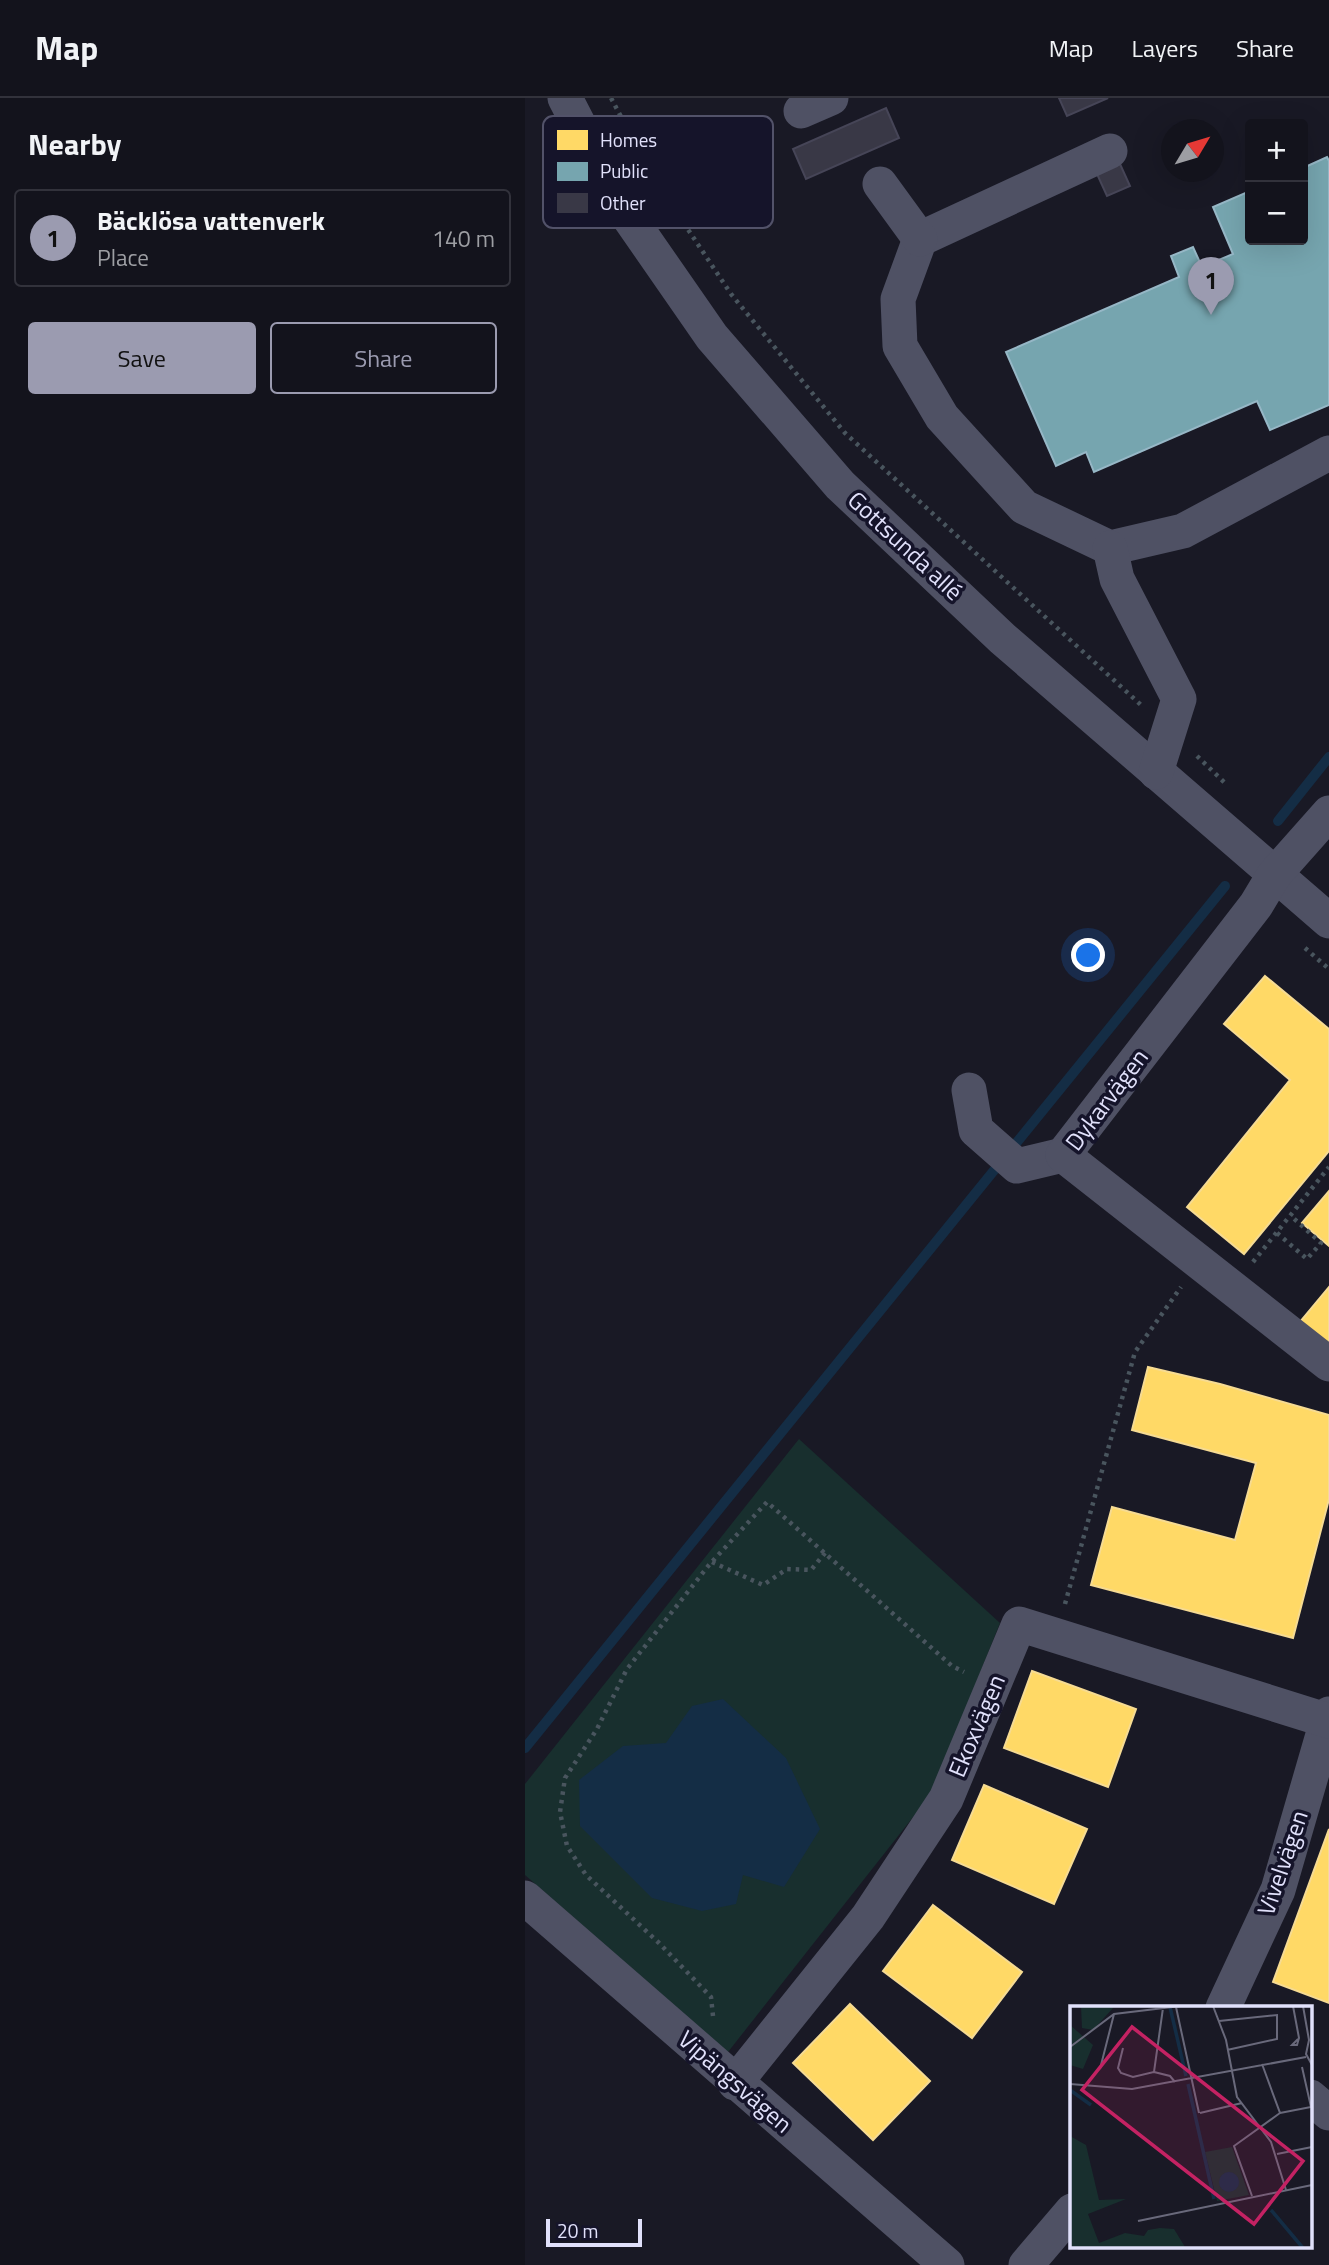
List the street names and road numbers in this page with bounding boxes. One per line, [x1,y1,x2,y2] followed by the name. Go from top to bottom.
[840,482,971,608] street label: Gottsunda allé
[1056,1041,1157,1158] street label: Dykarvägen
[938,1669,1014,1783] street label: Ekoxvägen
[1247,1805,1317,1920] street label: Vivelvägen
[671,2021,801,2141] street label: Vipängsvägen

